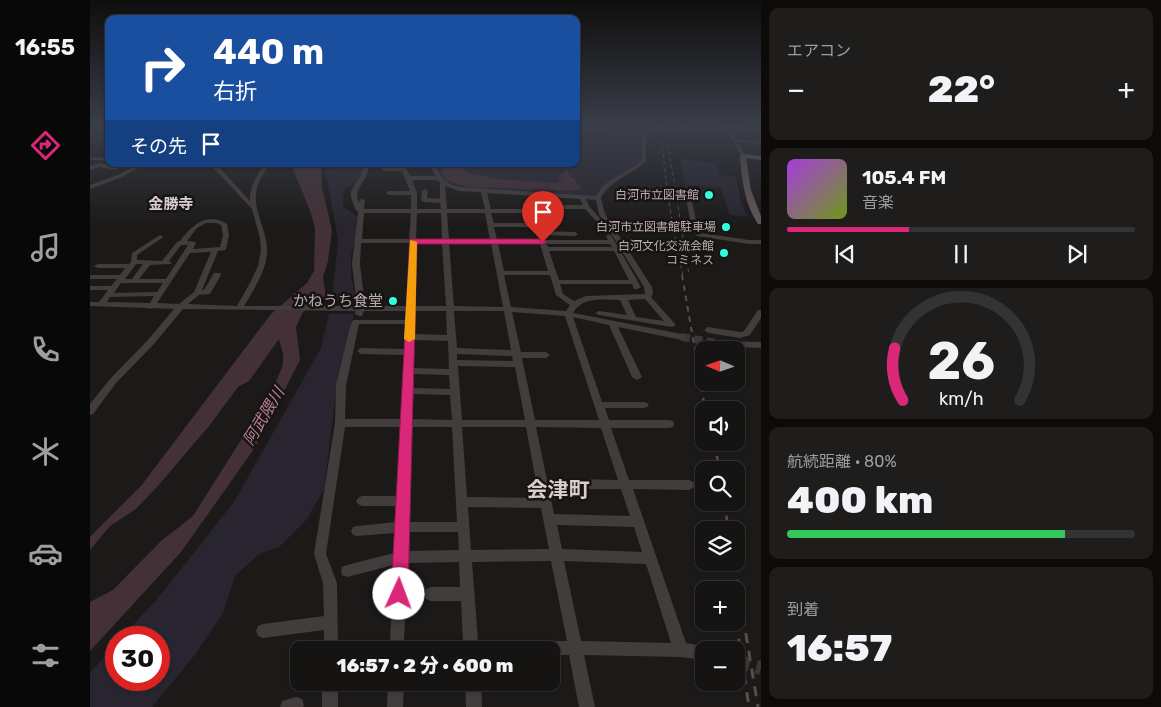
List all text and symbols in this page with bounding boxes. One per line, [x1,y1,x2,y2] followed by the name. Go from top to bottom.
[213,31,324,73] text: 440 m
[15,34,75,61] text: 16:55
[130,35,195,100] icon: right
[787,41,851,60] text: エアコン
[928,66,995,112] text: 22°
[787,73,805,106] text: −
[1118,73,1135,106] text: +
[213,78,257,105] text: 右折
[28,128,63,163] icon: directions
[197,130,225,158] icon: arrive
[130,135,187,158] text: その先
[862,166,946,189] text: 105.4 FM
[615,188,699,202] place label: 白河市立図書館
[703,189,715,201] marker: 白河市立図書館
[522,191,564,242] pin
[862,193,894,212] text: 音楽
[148,195,194,213] district label: 金勝寺
[529,198,557,226] icon: arrive
[596,220,716,234] place label: 白河市立図書館駐車場
[720,221,732,233] marker: 白河市立図書館駐車場
[28,230,63,265] icon: music
[618,239,714,267] place label: 白河文化交流会館 コミネス
[831,240,859,268] icon: previous
[947,240,975,268] icon: pause
[1063,240,1091,268] icon: next
[718,247,730,259] marker: 白河文化交流会館 コミネス
[293,292,383,310] place label: かねうち食堂
[387,295,399,307] marker: かねうち食堂
[927,330,995,392] text: 26
[28,332,63,367] icon: phone
[695,341,745,391] north arrow
[695,341,745,691] map controls
[239,382,289,449] water label: 阿武隈川
[939,388,983,409] text: km/h
[695,401,745,451] button: sound
[28,434,63,469] icon: climate
[787,452,897,471] text: 航続距離 · 80%
[695,461,745,511] button: search
[527,477,590,502] district label: 会津町
[787,477,933,523] text: 400 km
[695,521,745,571] button: layers
[28,536,63,571] icon: car
[372,567,424,619] position arrow
[695,581,745,631] button: +
[787,600,819,619] text: 到着
[787,625,892,671] text: 16:57
[105,626,170,691] speed limit sign: 30
[28,638,63,673] icon: filters
[695,641,745,691] button: −
[337,654,513,677] text: 16:57 · 2 分 · 600 m

